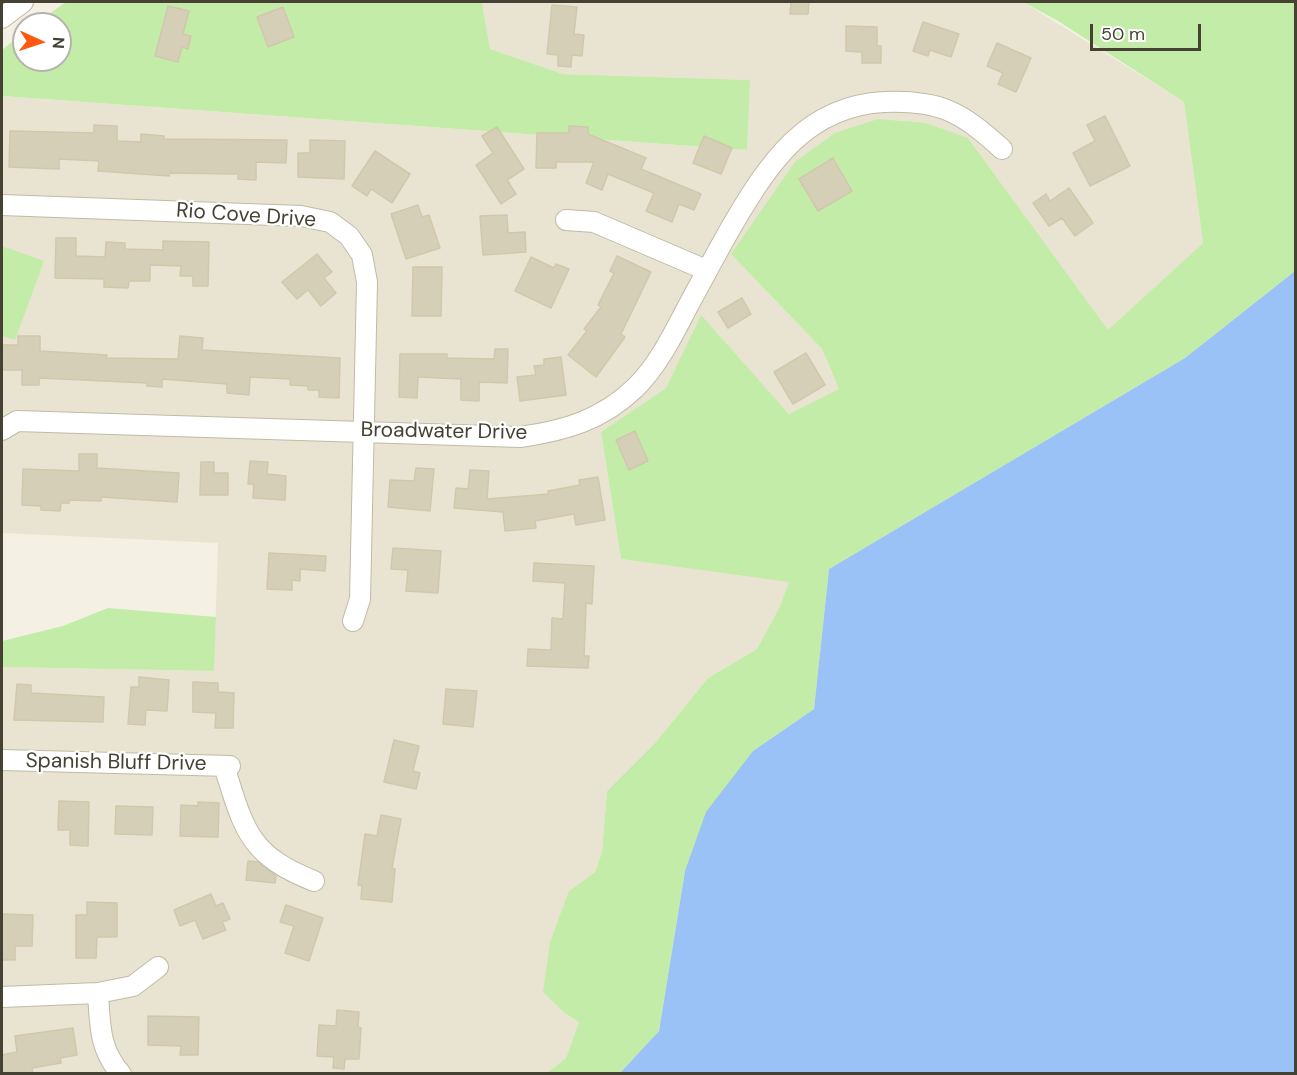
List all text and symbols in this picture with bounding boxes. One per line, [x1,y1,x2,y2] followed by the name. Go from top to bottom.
[12,12,72,72] north arrow
[1093,12,1204,50] scale bar
[1101,22,1145,46] text: 50 m
[48,36,69,49] text: N
[175,199,317,233] street label: Rio Cove Drive
[360,418,528,446] street label: Broadwater Drive
[25,749,207,777] street label: Spanish Bluff Drive

